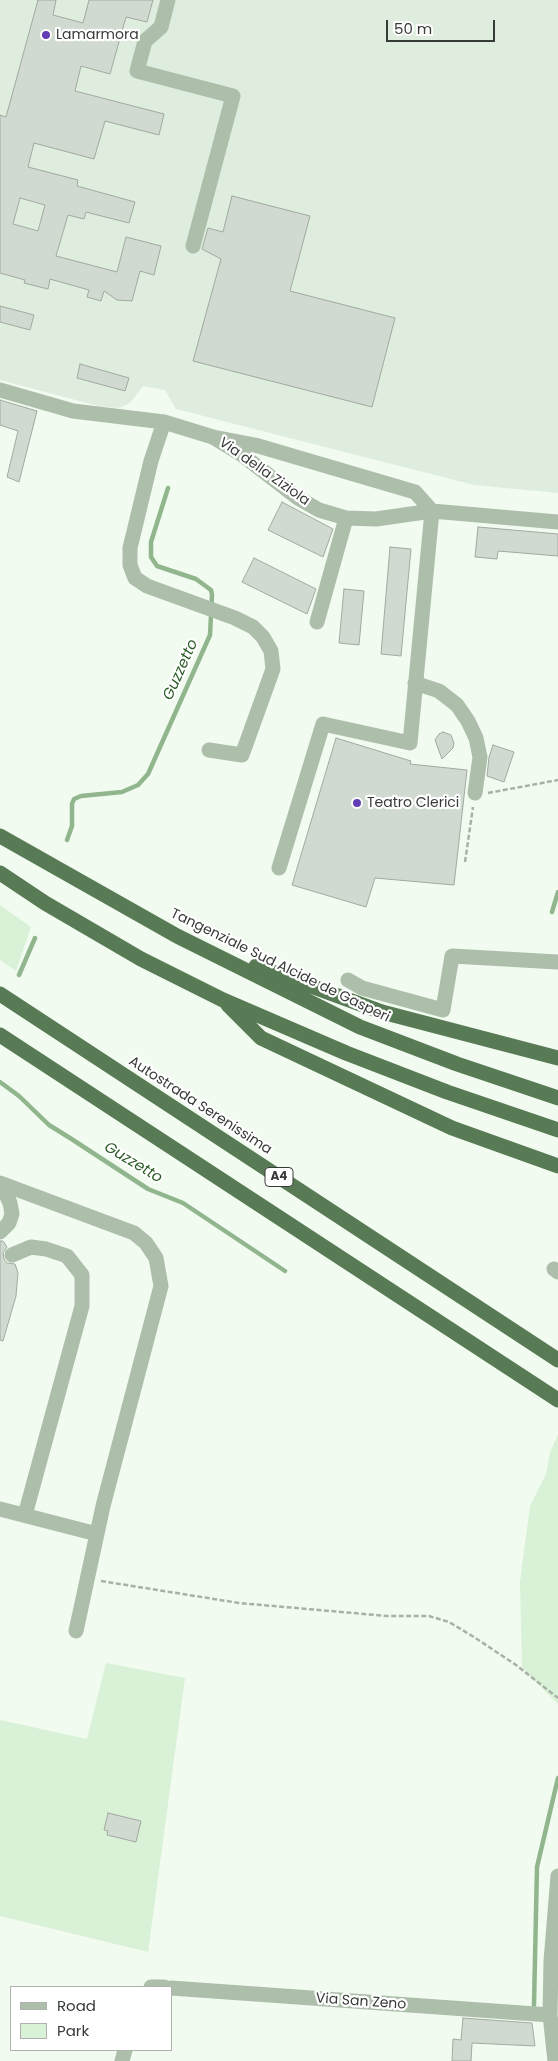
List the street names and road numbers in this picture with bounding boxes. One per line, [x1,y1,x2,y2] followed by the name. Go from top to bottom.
[215,434,313,510] street label: Via della Ziziola
[168,905,392,1027] street label: Tangenziale Sud Alcide de Gasperi
[125,1053,275,1159] street label: Autostrada Serenissima
[265,1168,293,1186] road number: A4
[315,1990,407,2014] street label: Via San Zeno

